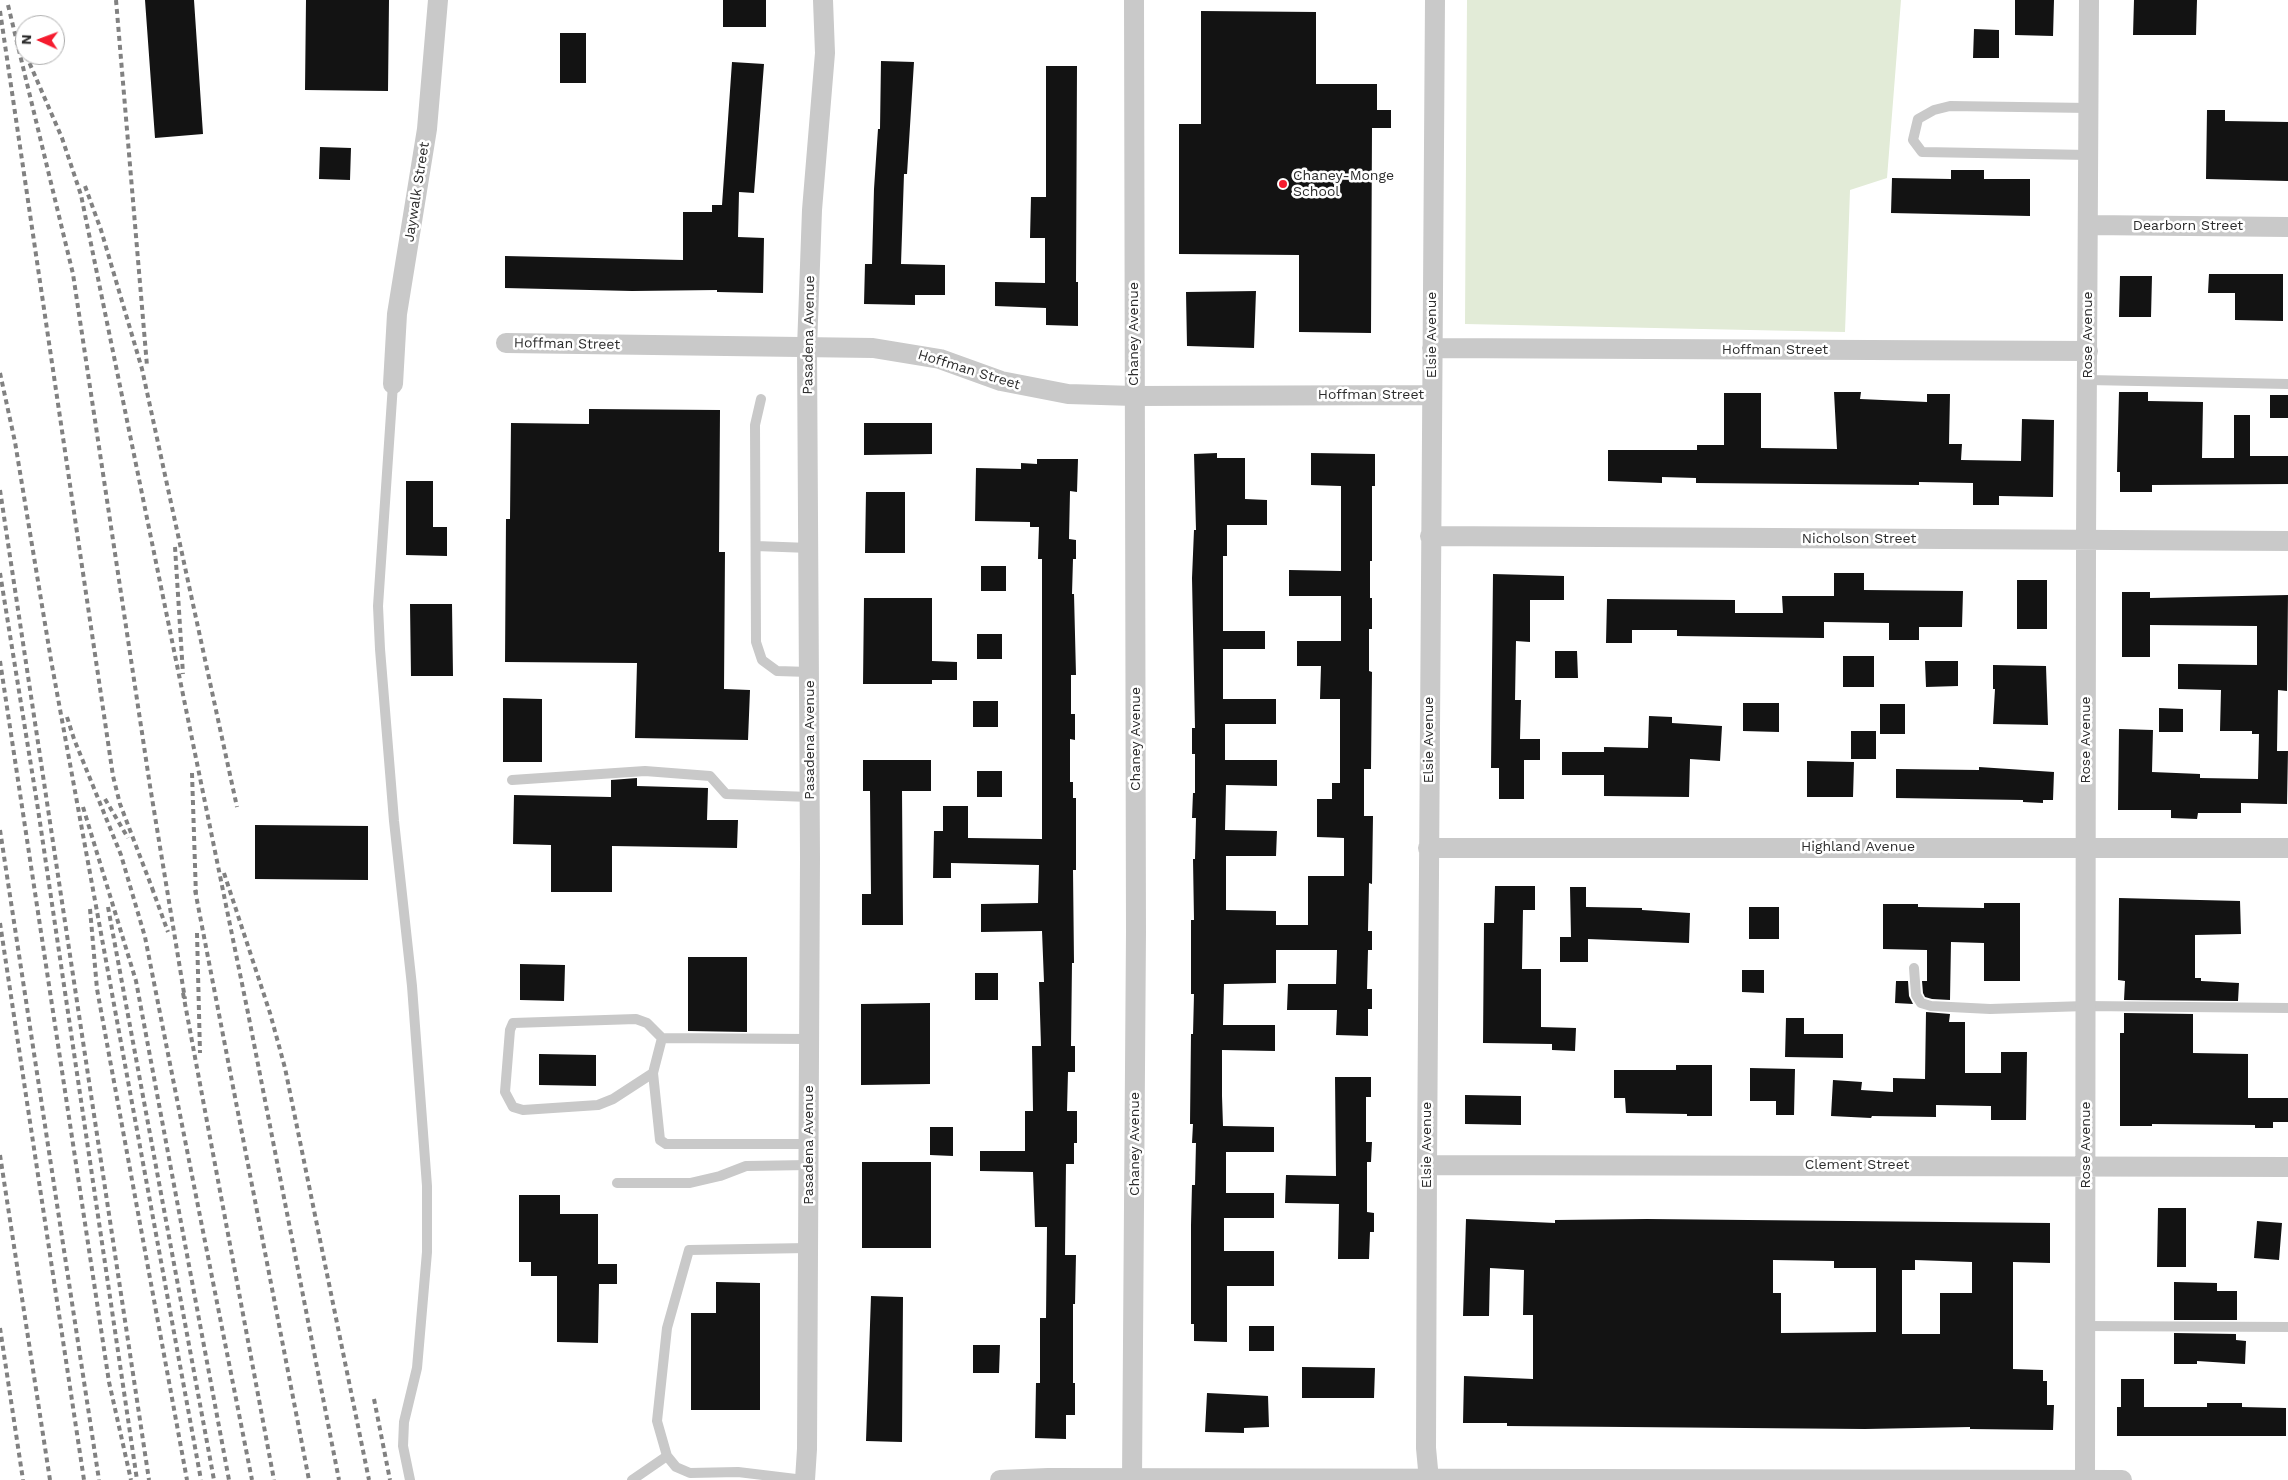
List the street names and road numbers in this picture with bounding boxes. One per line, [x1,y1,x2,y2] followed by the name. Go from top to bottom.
[401,141,433,243] street label: Jaywalk Street
[2133,218,2243,234] street label: Dearborn Street
[800,275,818,395] street label: Pasadena Avenue
[1126,282,1142,386] street label: Chaney Avenue
[2080,291,2096,379] street label: Rose Avenue
[1424,292,1440,378] street label: Elsie Avenue
[514,335,620,353] street label: Hoffman Street
[1722,342,1828,358] street label: Hoffman Street
[916,346,1022,394] street label: Hoffman Street
[1318,387,1424,403] street label: Hoffman Street
[1802,531,1916,547] street label: Nicholson Street
[802,680,818,800] street label: Pasadena Avenue
[1128,687,1144,791] street label: Chaney Avenue
[2078,696,2094,784] street label: Rose Avenue
[1421,697,1437,783] street label: Elsie Avenue
[1801,839,1915,855] street label: Highland Avenue
[801,1085,817,1205] street label: Pasadena Avenue
[1127,1092,1143,1196] street label: Chaney Avenue
[2078,1101,2094,1189] street label: Rose Avenue
[1419,1102,1435,1188] street label: Elsie Avenue
[1805,1157,1909,1173] street label: Clement Street

